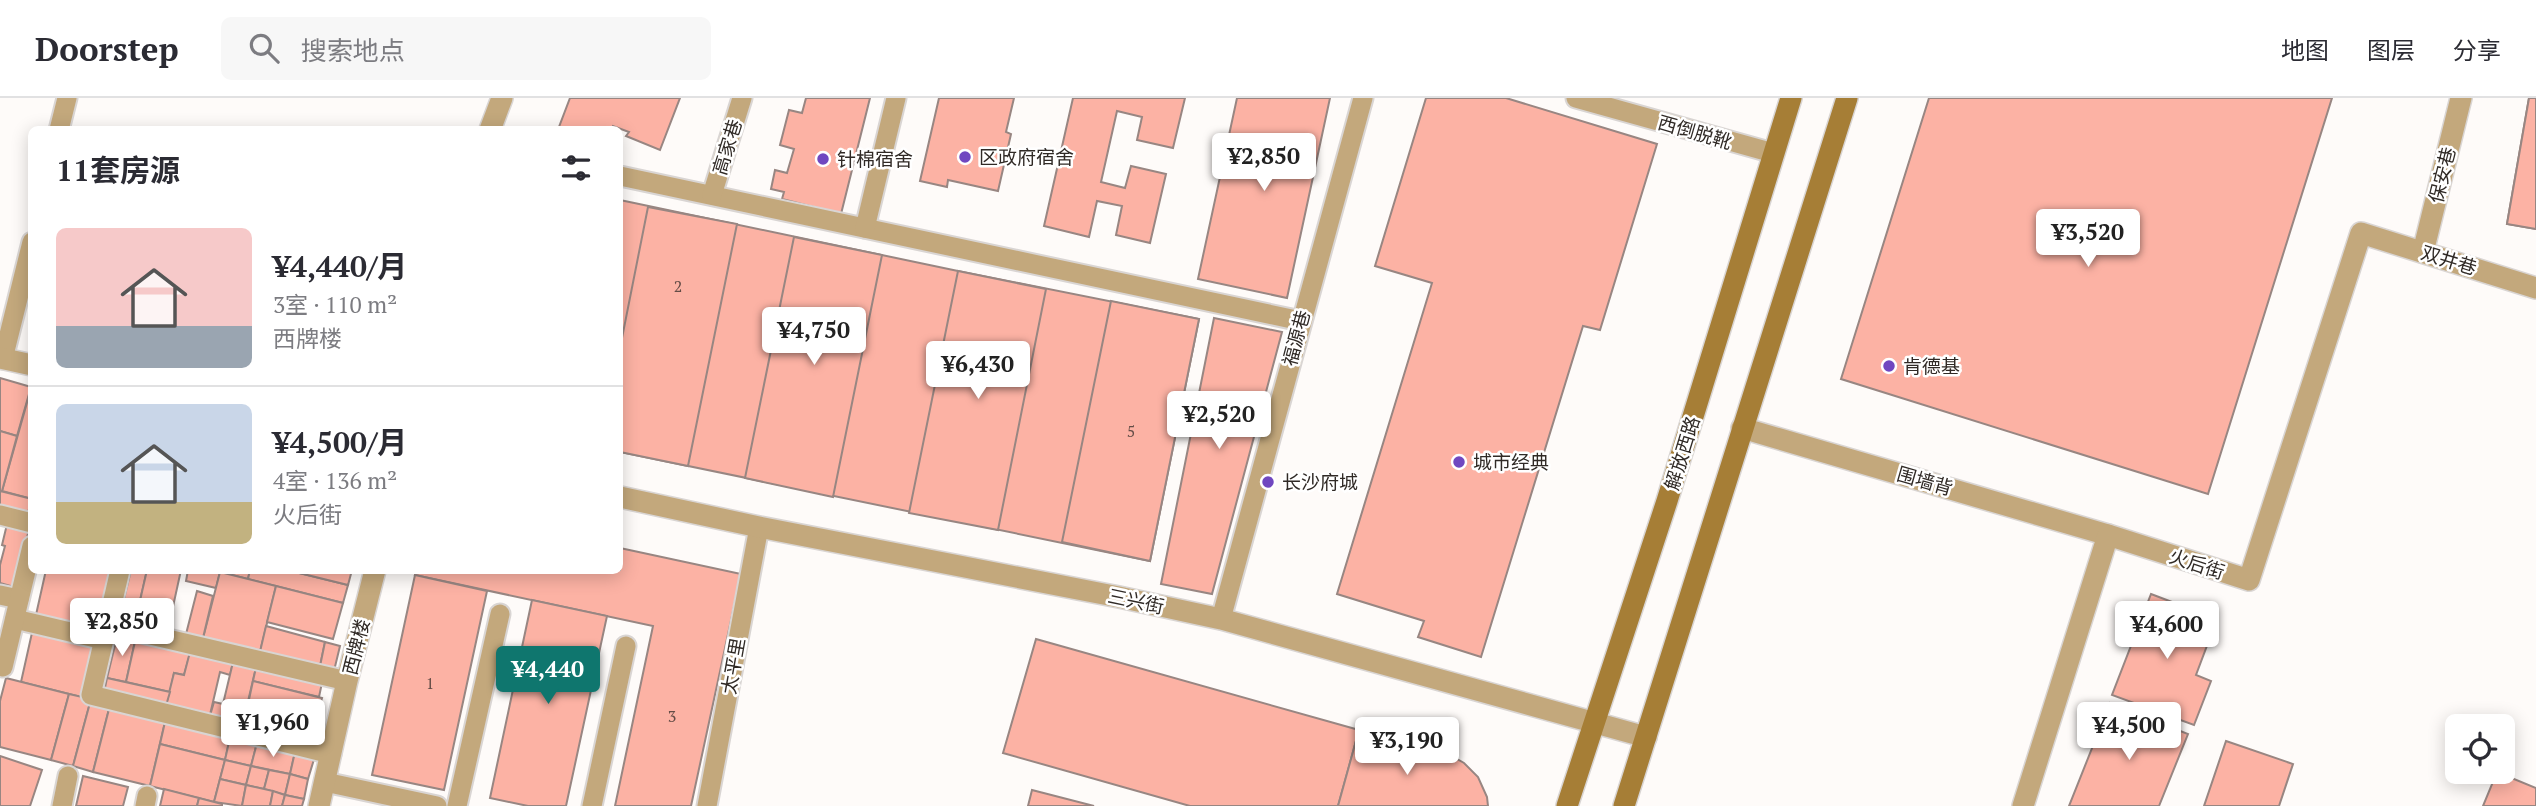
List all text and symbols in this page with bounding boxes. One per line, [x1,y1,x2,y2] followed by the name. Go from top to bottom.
[221,17,711,80] search box
[35,27,179,70] text: Doorstep
[245,29,283,67] icon: search
[301,33,405,67] text: 搜索地点
[2281,34,2329,66] text: 地图
[2367,34,2415,66] text: 图层
[2453,34,2501,66] text: 分享
[1655,109,1735,154] street label: 西倒脱靴
[706,116,747,178] street label: 高家巷
[1207,134,1321,193] pin: ¥2,850
[1228,140,1300,171] text: ¥2,850
[979,144,1074,169] place label: 区政府宿舍
[2422,144,2461,206] street label: 保安巷
[837,146,913,171] place label: 针棉宿舍
[557,149,595,187] icon: filters
[957,149,973,165] marker: 区政府宿舍
[56,150,180,190] text: 11套房源
[815,151,831,167] marker: 针棉宿舍
[2031,209,2145,269] pin: ¥3,520
[2052,216,2124,247] text: ¥3,520
[2418,239,2480,280] street label: 双井巷
[273,246,407,286] text: ¥4,440/月
[112,256,196,340] icon: home
[674,275,682,297] house number: 2
[273,289,397,320] text: 3室 · 110 m²
[1276,307,1315,369] street label: 福源巷
[757,308,871,367] pin: ¥4,750
[778,314,850,345] text: ¥4,750
[273,323,342,354] text: 西牌楼
[921,342,1035,401] pin: ¥6,430
[942,348,1014,379] text: ¥6,430
[1903,353,1960,378] place label: 肯德基
[1881,358,1897,374] marker: 肯德基
[1162,392,1276,451] pin: ¥2,520
[1183,398,1255,429] text: ¥2,520
[1658,413,1705,493] street label: 解放西路
[1127,420,1135,442] house number: 5
[273,422,407,462] text: ¥4,500/月
[112,432,196,516] icon: home
[1473,449,1549,474] place label: 城市经典
[1451,454,1467,470] marker: 城市经典
[1894,461,1956,500] street label: 围墙背
[273,465,397,496] text: 4室 · 136 m²
[1282,469,1358,494] place label: 长沙府城
[1260,474,1276,490] marker: 长沙府城
[273,499,342,530] text: 火后街
[2166,543,2228,584] street label: 火后街
[1106,582,1167,619] street label: 三兴街
[65,598,179,658] pin: ¥2,850
[2110,602,2224,661] pin: ¥4,600
[86,605,158,636] text: ¥2,850
[2131,608,2203,639] text: ¥4,600
[336,616,375,678] street label: 西牌楼
[715,636,750,696] street label: 太平里
[491,646,605,706] pin: ¥4,440
[512,653,584,684] text: ¥4,440
[426,672,434,694] house number: 1
[216,700,330,759] pin: ¥1,960
[2072,702,2186,762] pin: ¥4,500
[668,705,676,727] house number: 3
[237,706,309,737] text: ¥1,960
[2093,709,2165,740] text: ¥4,500
[2445,714,2515,784] map controls
[2445,714,2515,784] button: locate
[1350,718,1464,777] pin: ¥3,190
[1371,724,1443,755] text: ¥3,190

